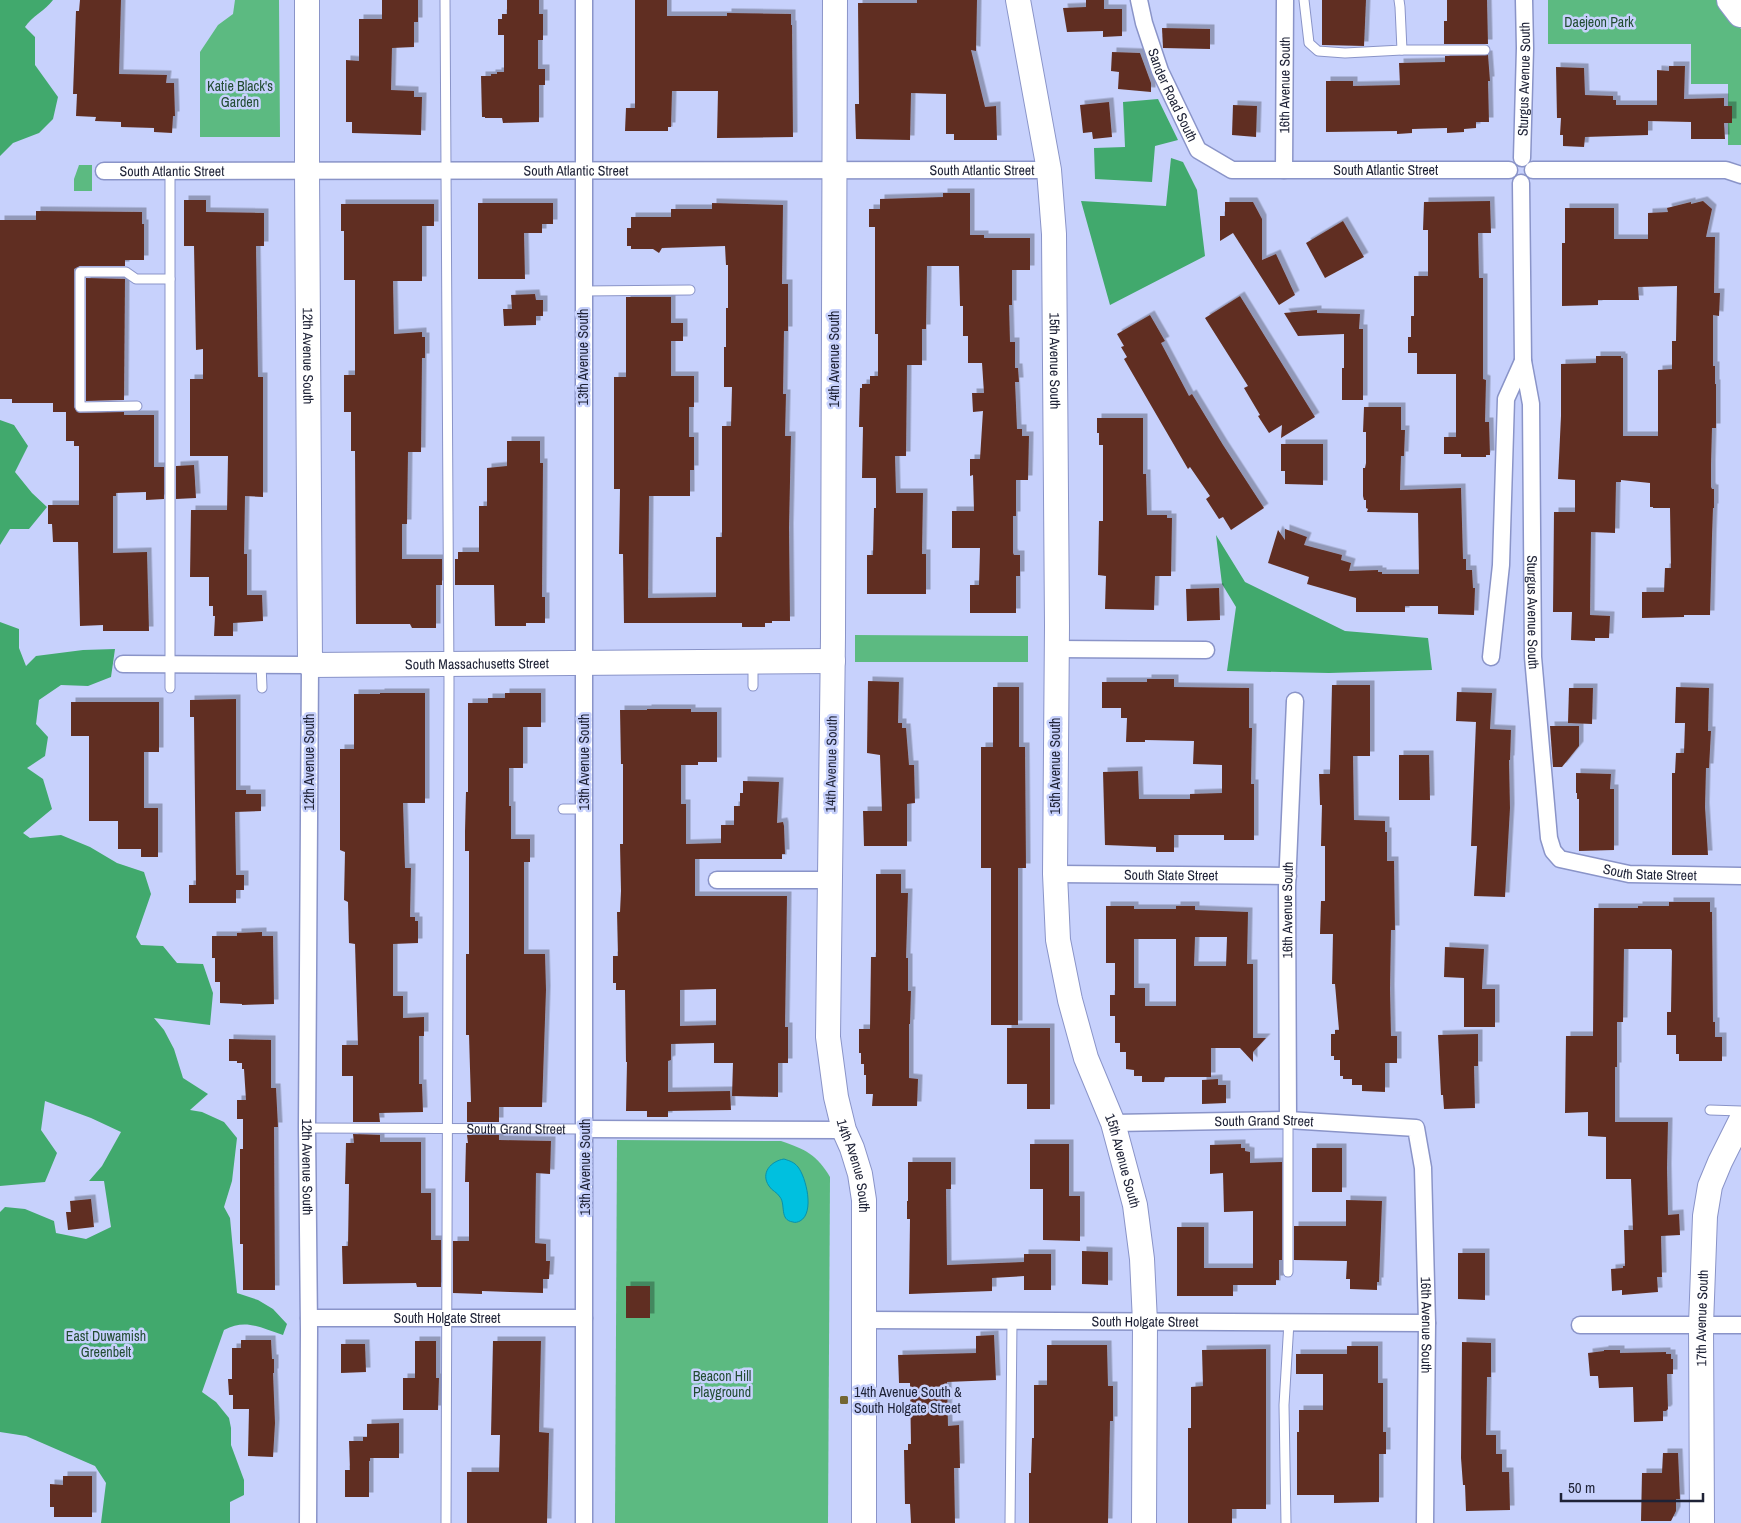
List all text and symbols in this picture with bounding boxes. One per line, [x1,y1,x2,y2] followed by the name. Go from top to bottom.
[1564,13,1634,31] park label: Daejeon Park
[1514,22,1534,136] street label: Sturgus Avenue South
[1275,36,1294,134] street label: 16th Avenue South
[1144,46,1202,145] street label: Sander Road South
[207,77,273,111] park label: Katie Black's Garden
[524,161,628,180] street label: South Atlantic Street
[930,161,1034,179] street label: South Atlantic Street
[1333,161,1438,179] street label: South Atlantic Street
[120,162,224,180] street label: South Atlantic Street
[299,307,317,405] street label: 12th Avenue South
[574,309,592,405] street label: 13th Avenue South
[825,311,843,407] street label: 14th Avenue South
[1046,312,1064,410] street label: 15th Avenue South
[1523,555,1543,670] street label: Sturgus Avenue South
[405,654,549,673] street label: South Massachusetts Street
[300,714,318,810] street label: 12th Avenue South
[575,714,593,810] street label: 13th Avenue South
[821,715,841,813] street label: 14th Avenue South
[1046,718,1064,814] street label: 15th Avenue South
[1601,860,1697,884] street label: South State Street
[1278,861,1297,959] street label: 16th Avenue South
[1124,866,1218,884] street label: South State Street
[1101,1111,1144,1210] street label: 15th Avenue South
[1214,1111,1314,1131] street label: South Grand Street
[833,1117,873,1213] street label: 14th Avenue South
[298,1118,317,1216] street label: 12th Avenue South
[576,1119,594,1215] street label: 13th Avenue South
[466,1120,566,1138] street label: South Grand Street
[1692,1269,1712,1367] street label: 17th Avenue South
[1417,1276,1436,1374] street label: 16th Avenue South
[394,1309,500,1327] street label: South Holgate Street
[1092,1312,1198,1331] street label: South Holgate Street
[66,1327,146,1361] park label: East Duwamish Greenbelt
[693,1367,751,1401] park label: Beacon Hill Playground
[854,1383,962,1417] place label: 14th Avenue South & South Holgate Street
[838,1394,850,1406] marker: 14th Avenue South & South Holgate Street
[1561,1470,1704,1502] scale bar
[1568,1477,1595,1498] text: 50 m

